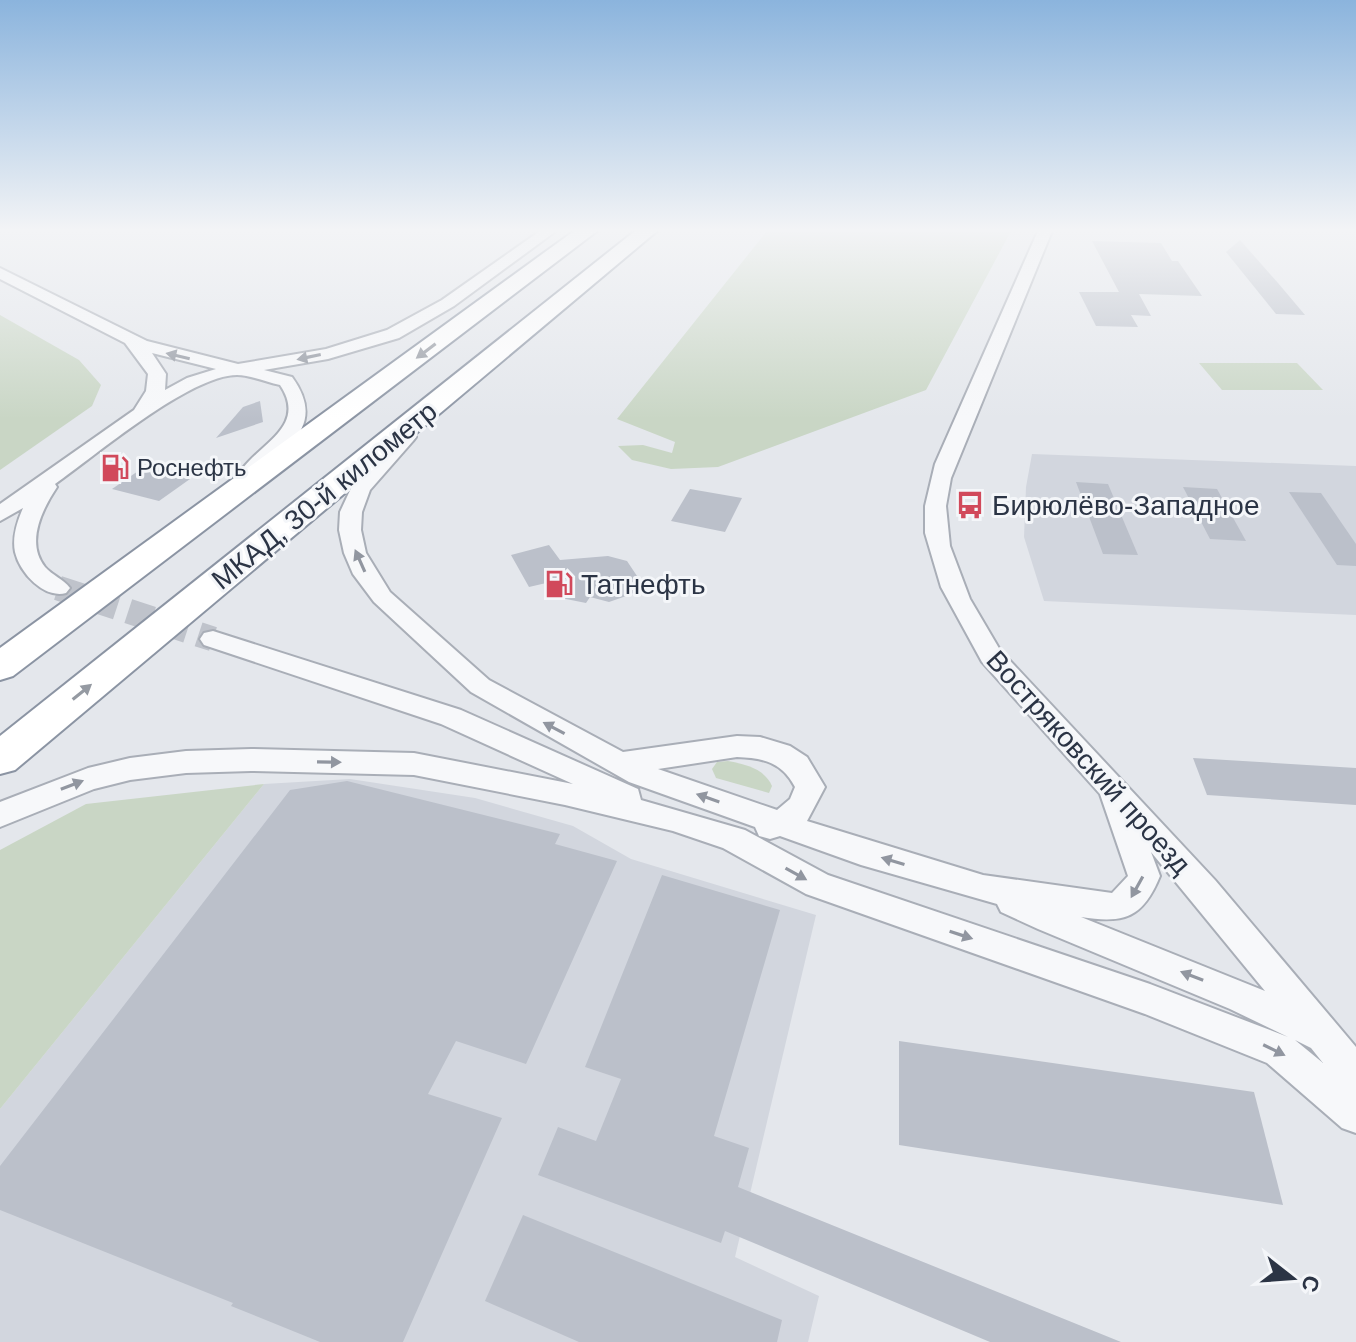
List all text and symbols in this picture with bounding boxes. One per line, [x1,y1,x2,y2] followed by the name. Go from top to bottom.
[415,342,436,358] one-way arrow
[166,349,191,362] one-way arrow
[297,351,322,364] one-way arrow
[206,395,443,596] street label: МКАД, 30-й километр
[100,453,130,483] fuel station icon: Роснефть
[137,454,247,481] place label: Роснефть
[955,490,985,520] bus stop icon: Бирюлёво-Западное
[992,490,1260,521] place label: Бирюлёво-Западное
[353,549,366,573] one-way arrow
[544,569,574,599] fuel station icon: Татнефть
[581,569,706,600] place label: Татнефть
[980,644,1197,880] street label: Востряковский проезд
[72,685,92,701] one-way arrow
[543,721,565,735] one-way arrow
[317,755,342,768] one-way arrow
[60,778,84,791] one-way arrow
[696,791,720,803] one-way arrow
[880,854,904,867] one-way arrow
[785,867,807,881] one-way arrow
[1131,876,1145,898] one-way arrow
[950,930,974,942] one-way arrow
[1180,969,1204,982] one-way arrow
[1263,1043,1286,1057] one-way arrow
[1252,1238,1332,1318] north arrow
[1296,1272,1325,1295] text: С

